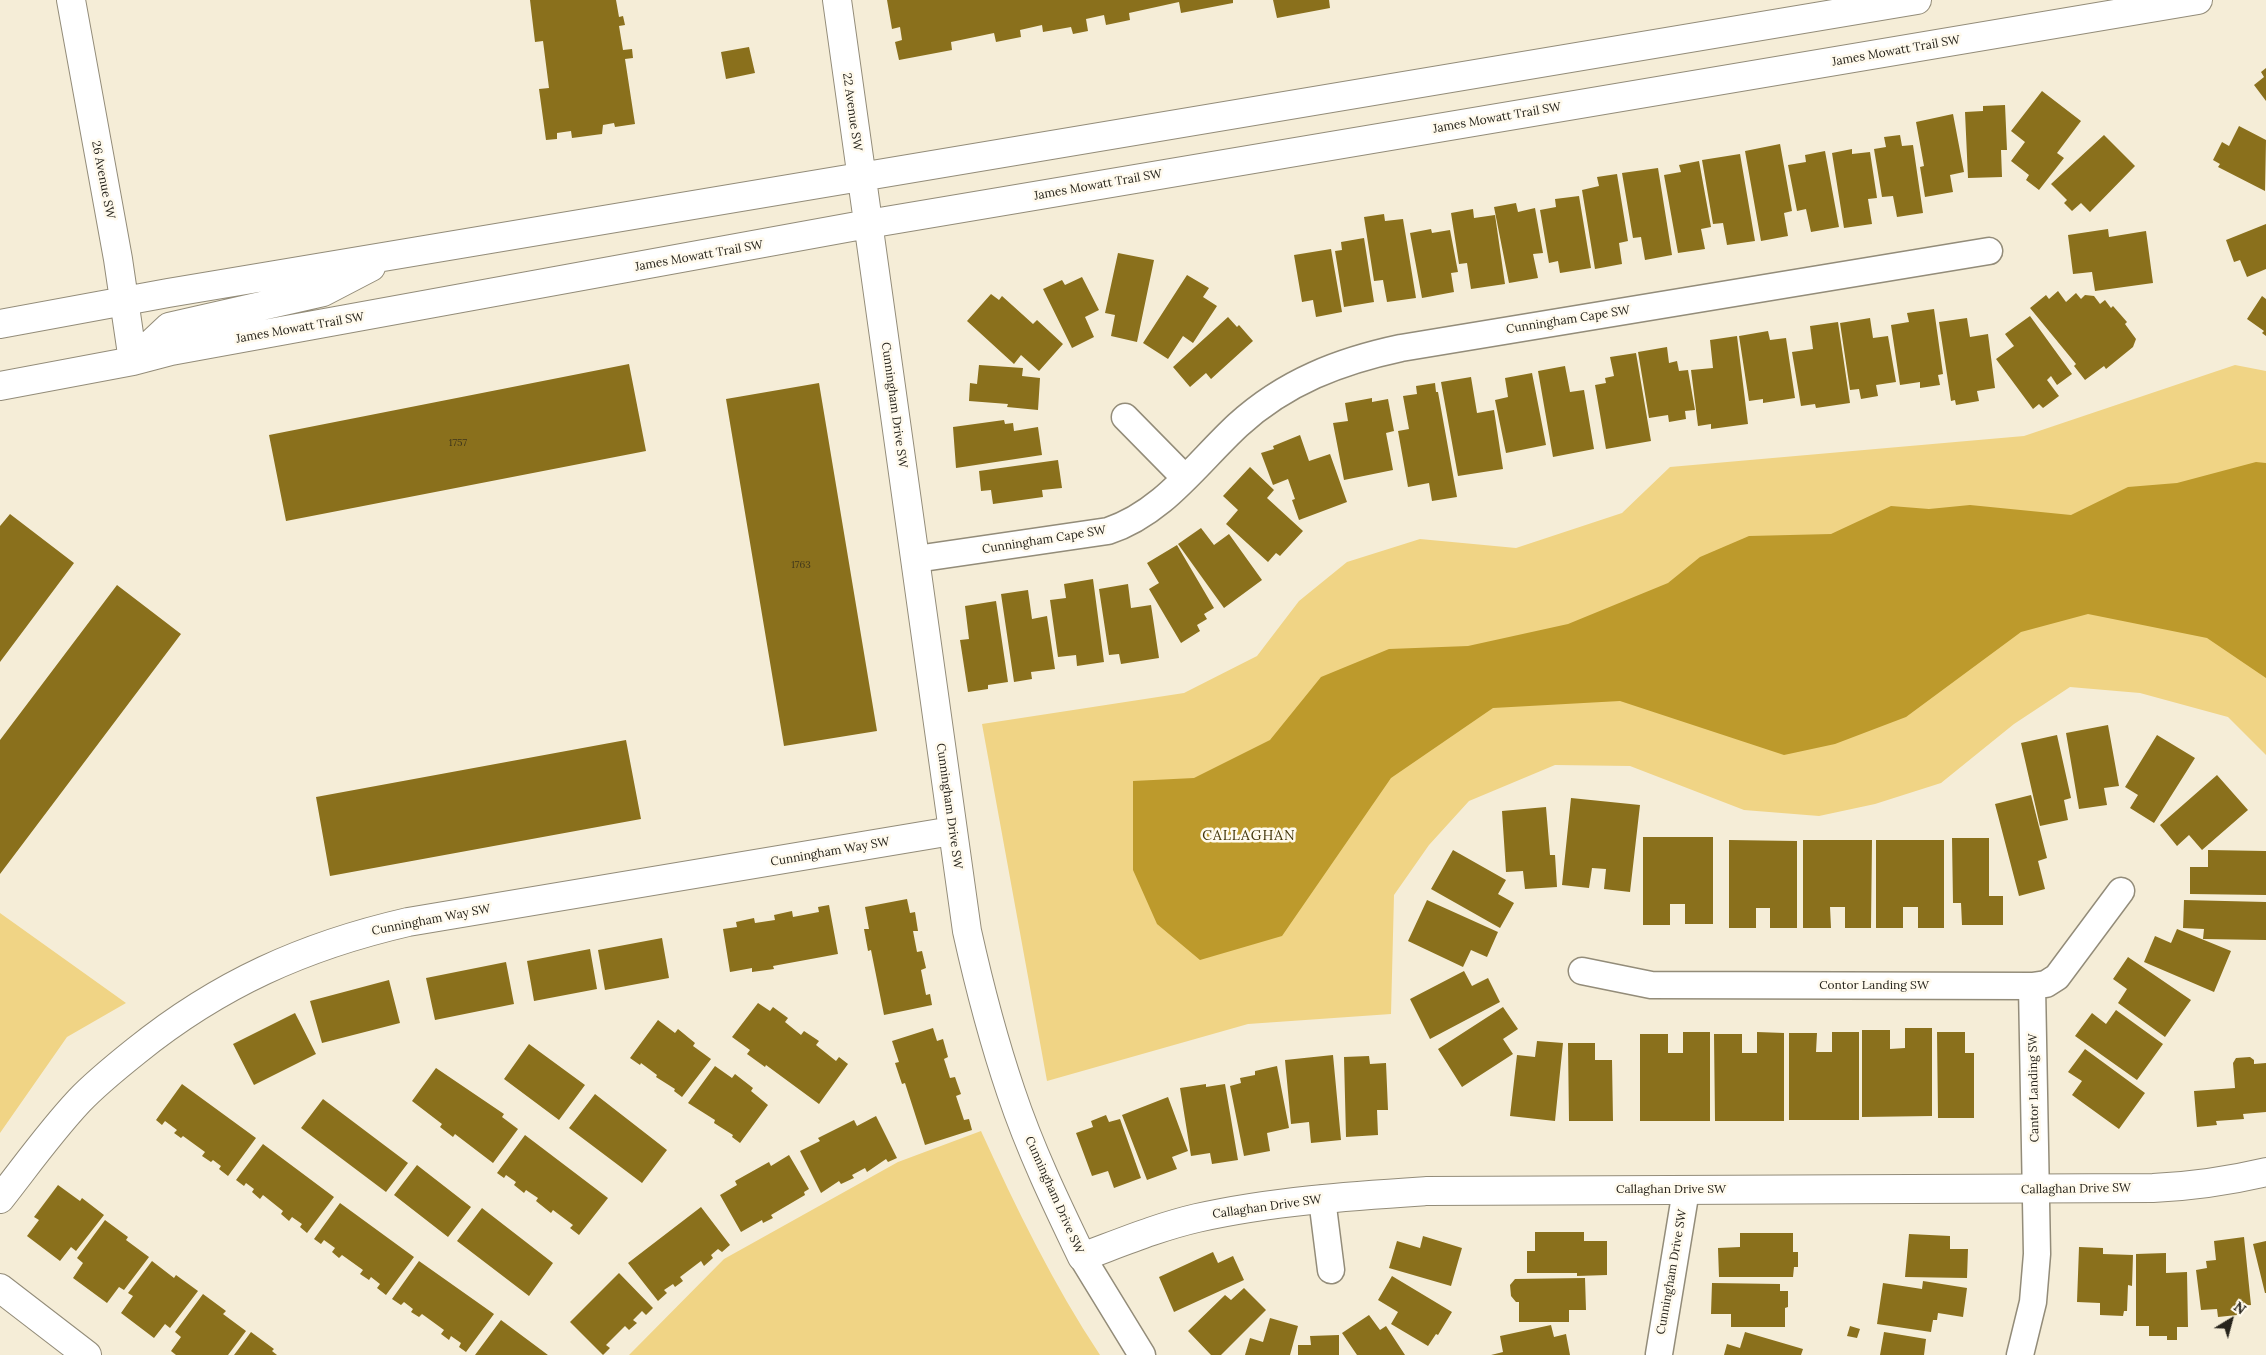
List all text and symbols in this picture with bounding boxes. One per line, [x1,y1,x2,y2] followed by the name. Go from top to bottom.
[1831,33,1961,69] street label: James Mowatt Trail SW
[839,72,865,152] street label: 22 Avenue SW
[1432,100,1562,136] street label: James Mowatt Trail SW
[88,140,118,220] street label: 26 Avenue SW
[1033,167,1163,203] street label: James Mowatt Trail SW
[634,238,764,274] street label: James Mowatt Trail SW
[1505,303,1631,337] street label: Cunningham Cape SW
[235,310,365,346] street label: James Mowatt Trail SW
[878,341,910,469] street label: Cunningham Drive SW
[449,437,467,449] house number: 1757
[981,523,1107,557] street label: Cunningham Cape SW
[791,559,811,571] house number: 1763
[933,742,965,870] street label: Cunningham Drive SW
[1201,828,1297,844] district label: CALLAGHAN
[769,834,891,870] street label: Cunningham Way SW
[370,901,492,939] street label: Cunningham Way SW
[1819,979,1929,993] street label: Contor Landing SW
[2026,1033,2042,1143] street label: Cantor Landing SW
[1022,1134,1086,1256] street label: Cunningham Drive SW
[2021,1181,2131,1197] street label: Callaghan Drive SW
[1616,1183,1726,1197] street label: Callaghan Drive SW
[1212,1192,1322,1222] street label: Callaghan Drive SW
[1654,1208,1690,1336] street label: Cunningham Drive SW
[2206,1295,2256,1345] north arrow
[2230,1298,2250,1318] text: N

